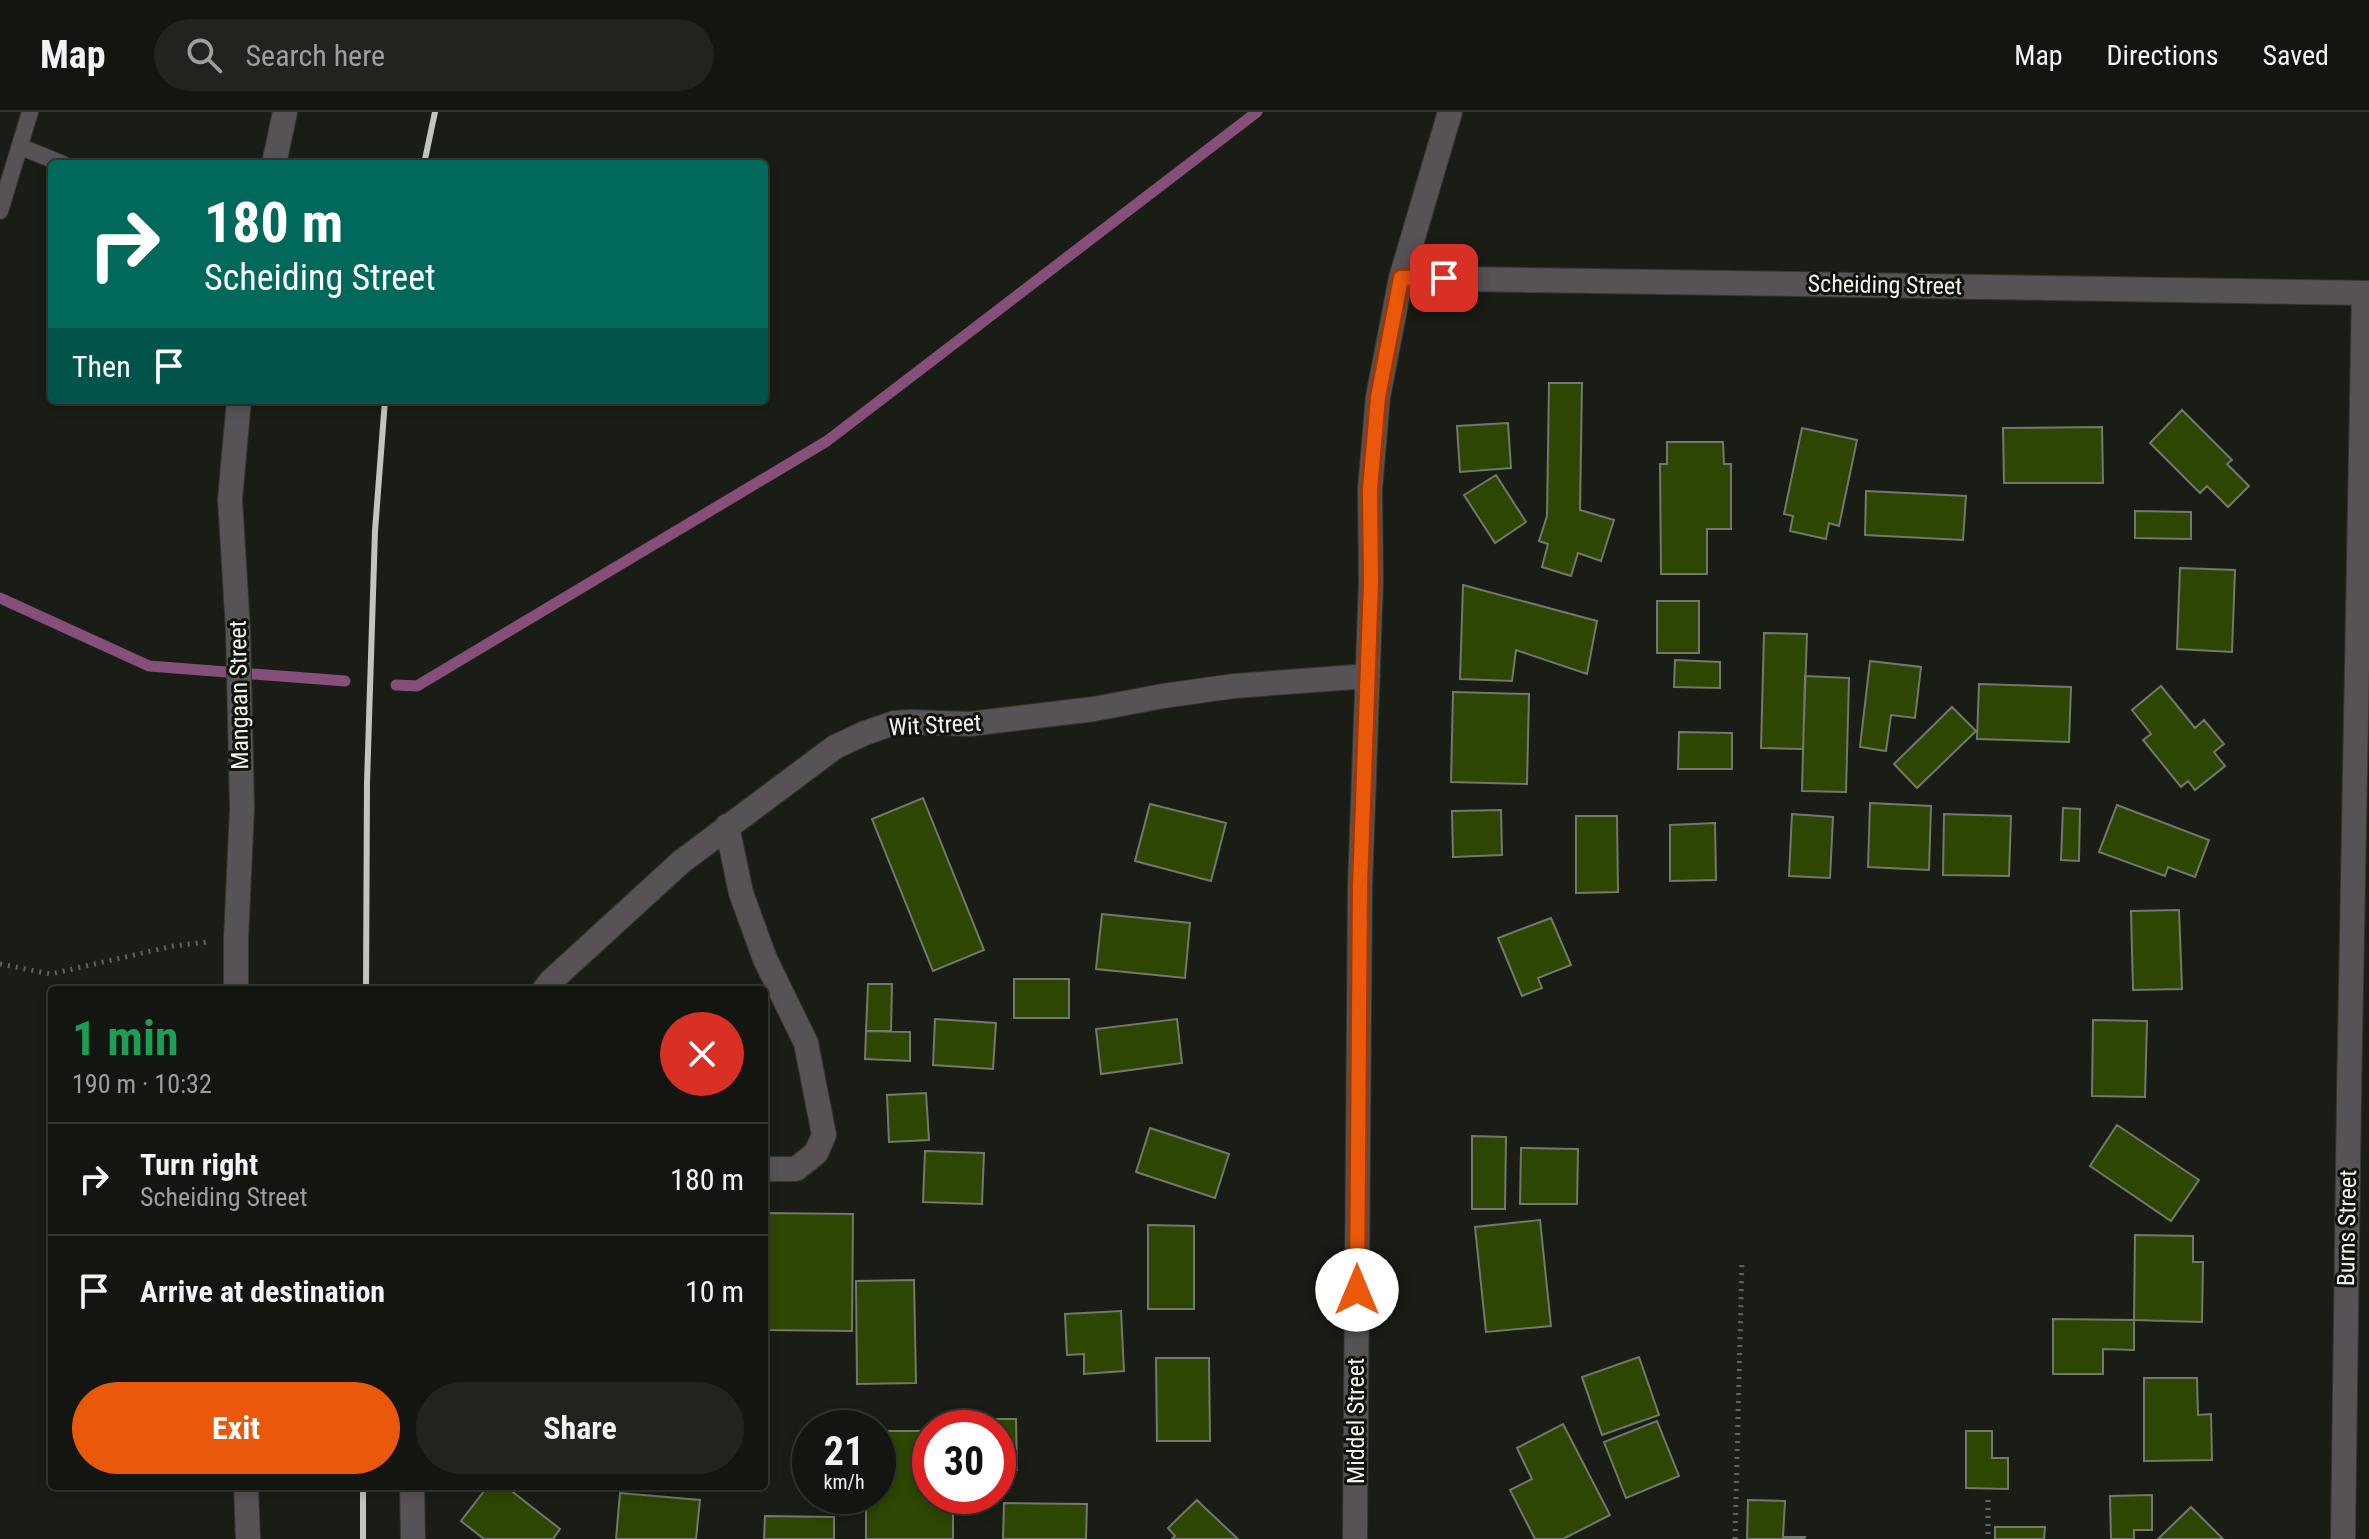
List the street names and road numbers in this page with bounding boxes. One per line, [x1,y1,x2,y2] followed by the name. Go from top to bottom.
[1808,270,1962,300] street label: Scheiding Street
[224,620,254,770] street label: Mangaan Street
[888,709,982,741] street label: Wit Street
[2332,1170,2362,1286] street label: Burns Street
[1342,1358,1370,1484] street label: Middel Street

